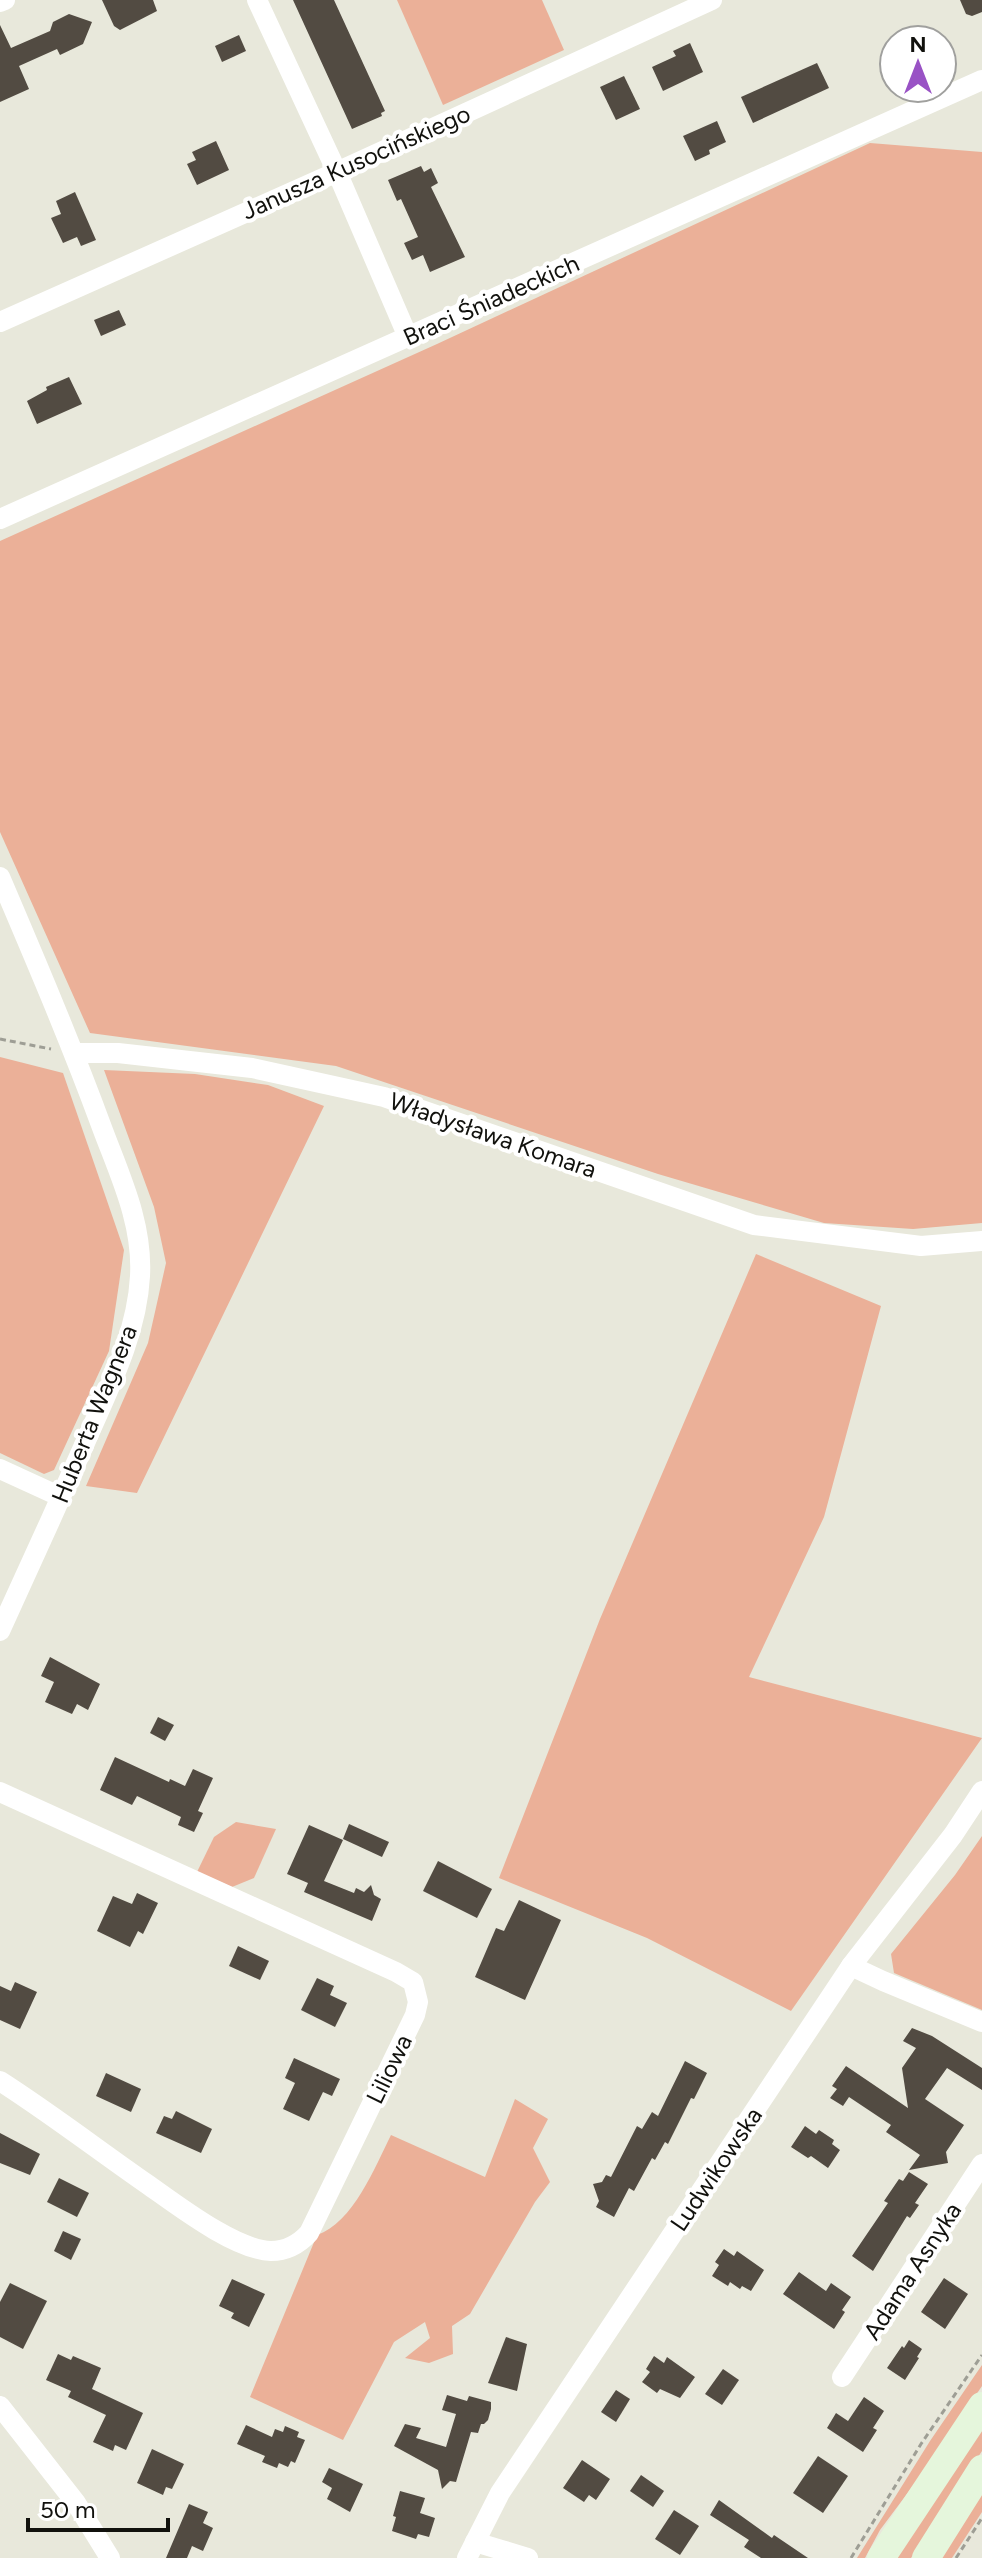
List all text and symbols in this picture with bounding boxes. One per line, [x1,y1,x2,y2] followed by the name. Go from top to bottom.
[878,24,958,104] north arrow
[909,31,927,58] text: N
[237,99,475,225] street label: Janusza Kusocińskiego
[399,248,583,352] street label: Braci Śniadeckich
[386,1086,600,1184] street label: Władysława Komara
[45,1321,143,1507] street label: Huberta Wagnera
[360,2030,418,2108] street label: Liliowa
[664,2102,768,2236] street label: Ludwikowska
[857,2197,967,2345] street label: Adama Asnyka
[28,2482,168,2532] scale bar
[40,2495,96,2524] text: 50 m

